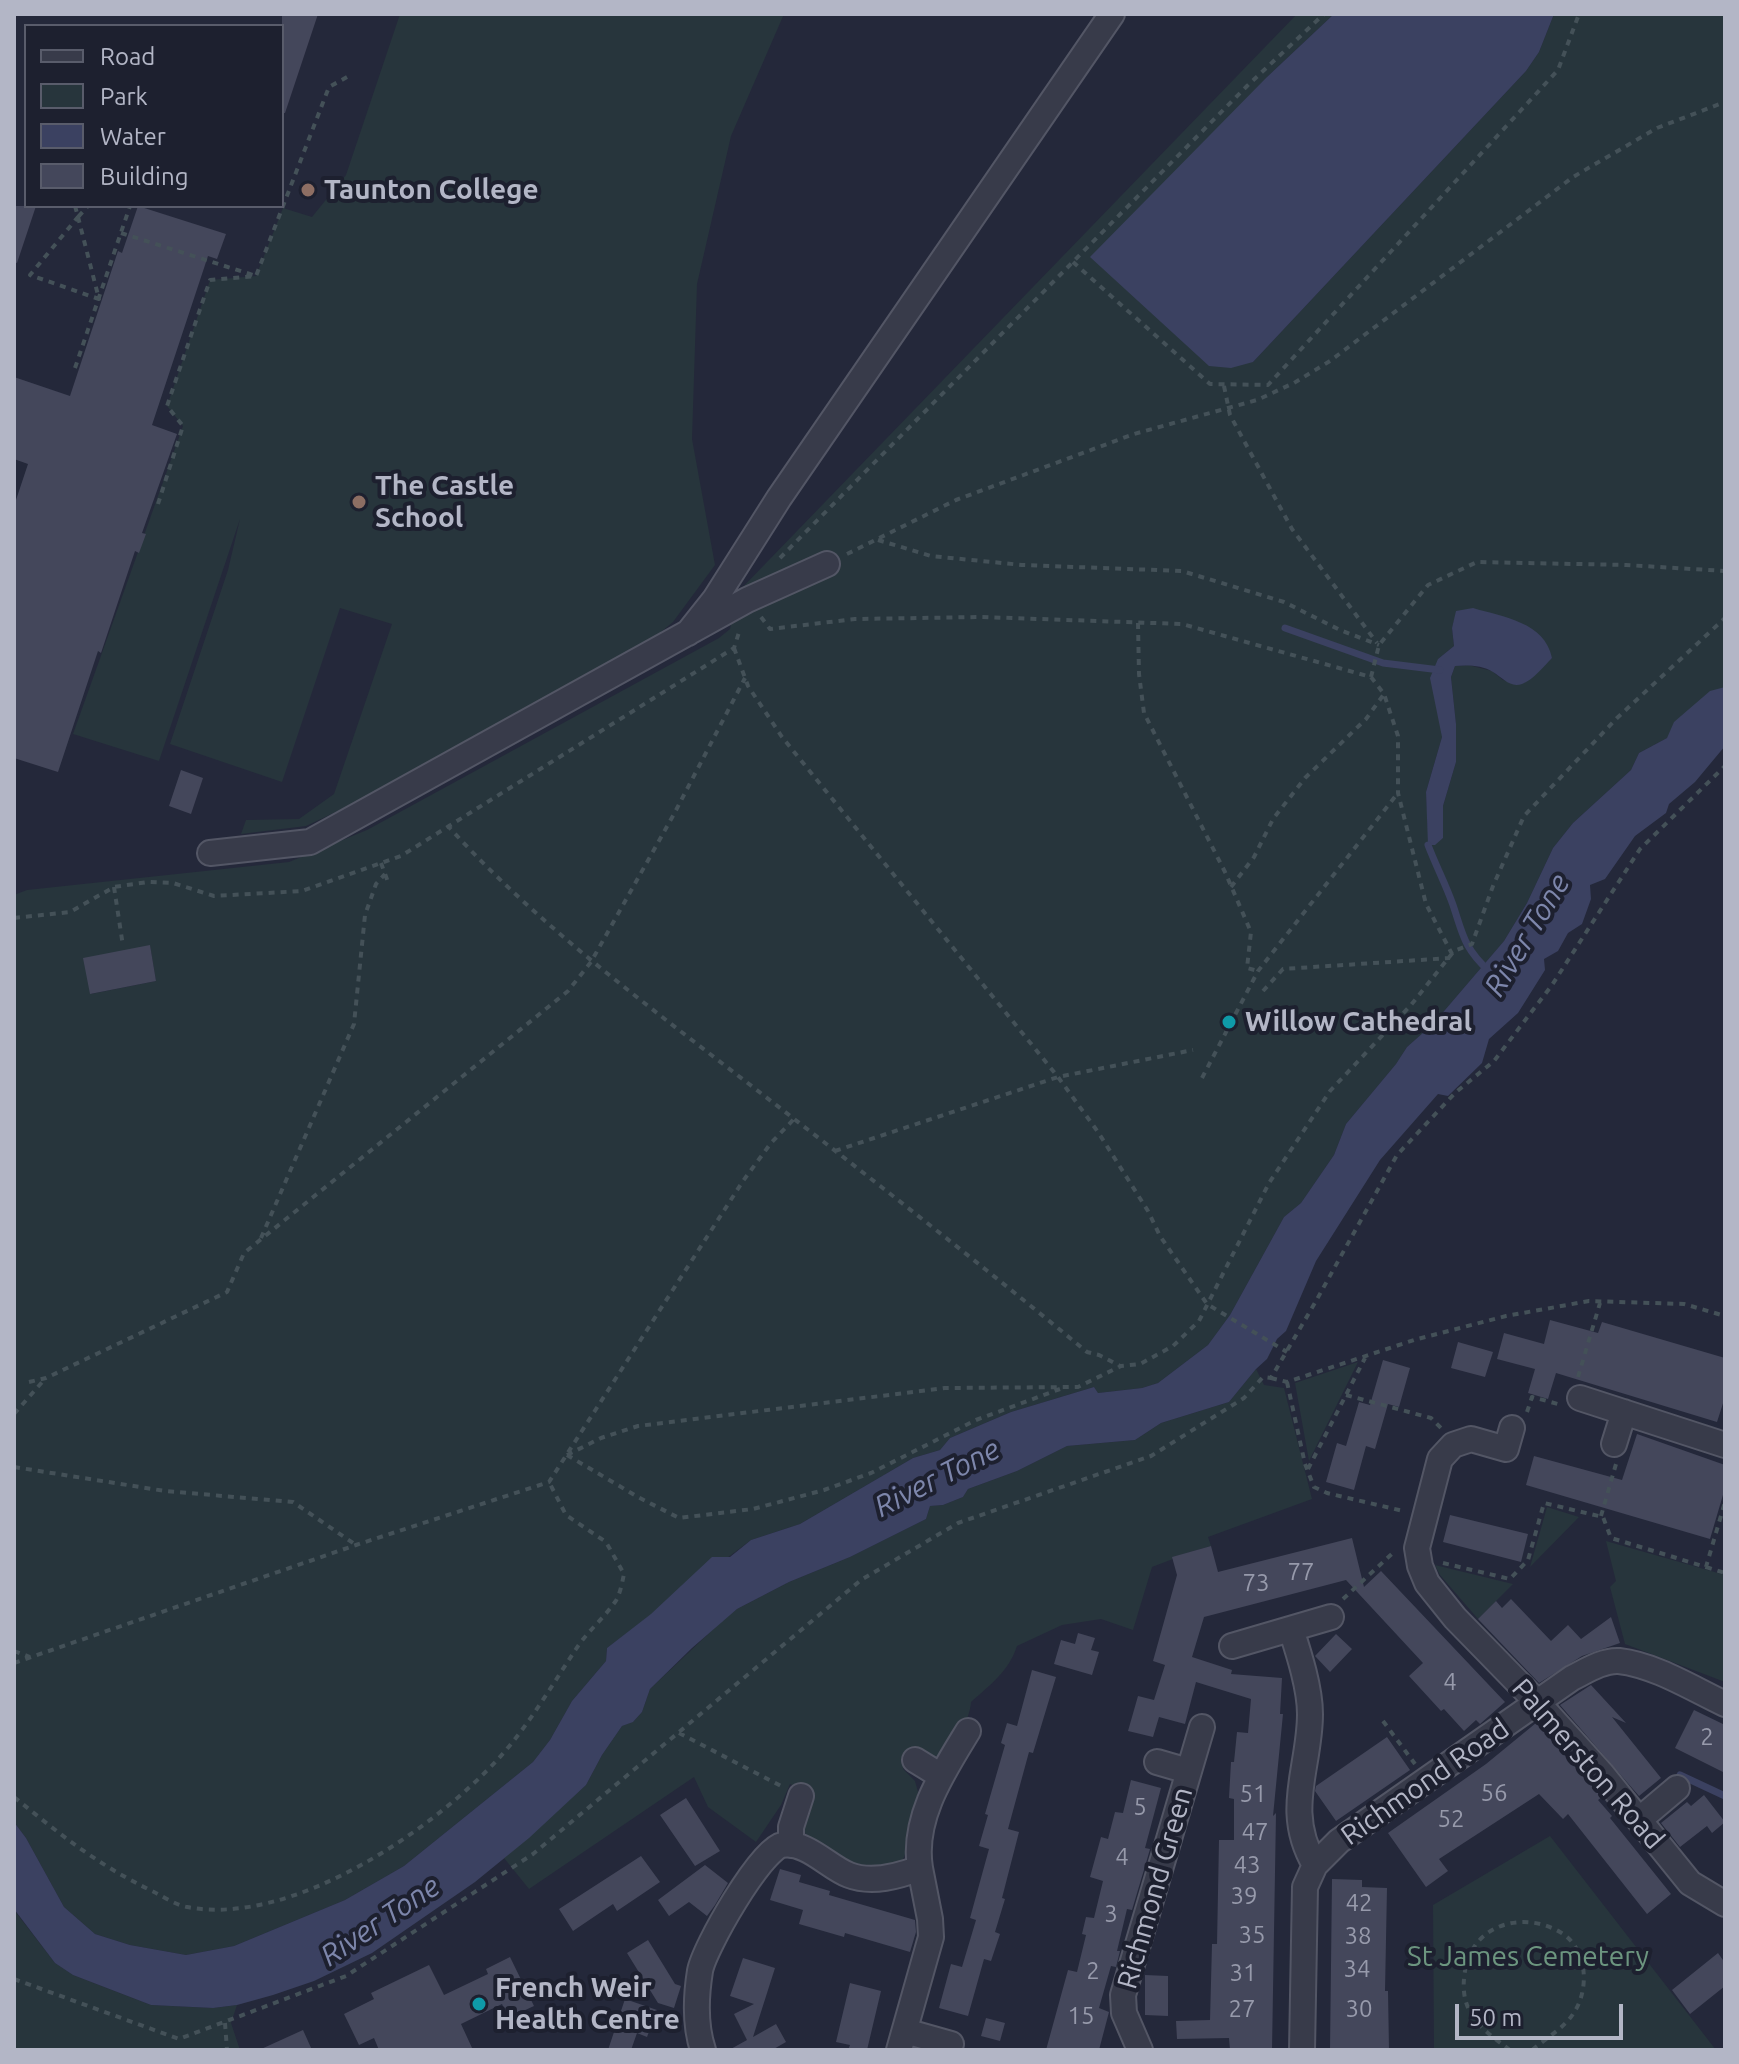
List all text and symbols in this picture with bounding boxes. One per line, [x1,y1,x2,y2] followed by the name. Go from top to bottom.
[24,24,284,208] legend
[100,43,155,70] text: Road
[100,83,148,110] text: Park
[100,123,166,150] text: Water
[100,163,188,190] text: Building
[324,173,539,207] place label: Taunton College
[299,181,317,199] marker: Taunton College
[375,469,514,535] place label: The Castle School
[350,493,368,511] marker: The Castle School
[1477,867,1577,1003] water label: River Tone
[1245,1005,1472,1039] place label: Willow Cathedral
[1220,1013,1238,1031] marker: Willow Cathedral
[868,1431,1006,1525] water label: River Tone
[1287,1558,1315,1586] house number: 77
[1242,1569,1270,1597] house number: 73
[1443,1668,1457,1696] house number: 4
[1505,1672,1671,1856] street label: Palmerston Road
[1335,1712,1515,1852] street label: Richmond Road
[1700,1723,1714,1751] house number: 2
[1480,1779,1508,1807] house number: 56
[1239,1780,1267,1808] house number: 51
[1110,1783,1200,1993] street label: Richmond Green
[1133,1793,1147,1821] house number: 5
[1437,1805,1465,1833] house number: 52
[1241,1818,1269,1846] house number: 47
[1115,1843,1129,1871] house number: 4
[1233,1851,1261,1879] house number: 43
[314,1868,446,1974] water label: River Tone
[1230,1882,1258,1910] house number: 39
[1345,1889,1373,1917] house number: 42
[1104,1900,1118,1928] house number: 3
[1238,1921,1266,1949] house number: 35
[1344,1922,1372,1950] house number: 38
[1407,1940,1649,1974] park label: St James Cemetery
[1343,1955,1371,1983] house number: 34
[1086,1957,1100,1985] house number: 2
[1229,1959,1257,1987] house number: 31
[495,1971,680,2037] place label: French Weir Health Centre
[1459,1988,1627,2038] scale bar
[470,1995,488,2013] marker: French Weir Health Centre
[1228,1995,1256,2023] house number: 27
[1345,1995,1373,2023] house number: 30
[1067,2002,1095,2030] house number: 15
[1469,2004,1522,2031] text: 50 m

